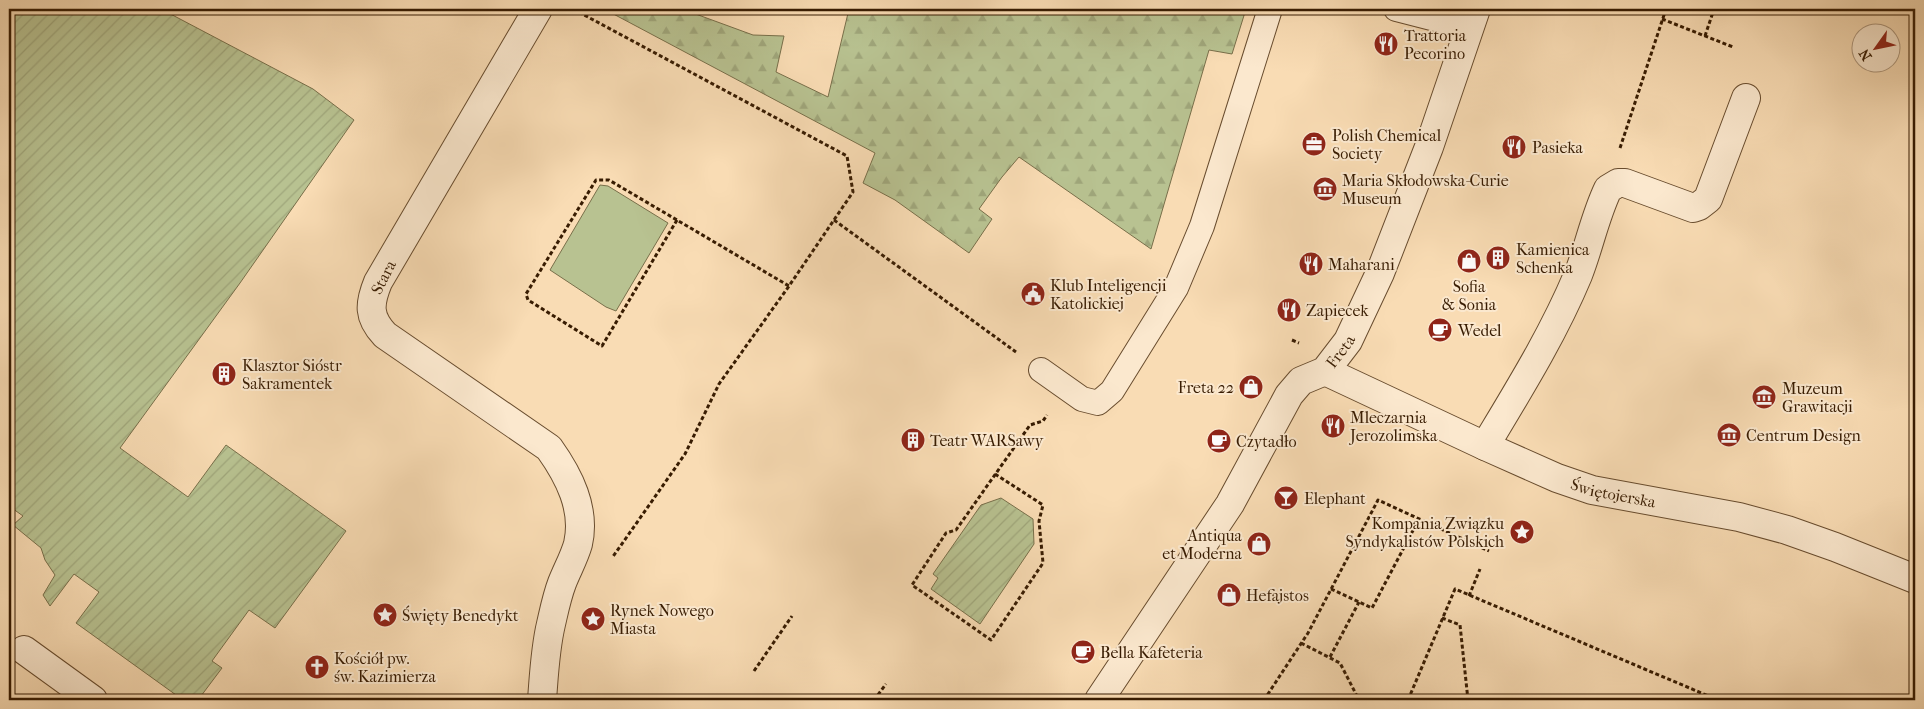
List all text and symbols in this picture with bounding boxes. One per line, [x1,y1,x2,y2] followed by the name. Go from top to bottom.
[1852,22,1902,72] north arrow
[1404,26,1467,63] place label: Trattoria Pecorino
[1373,31,1399,57] restaurant icon: Trattoria Pecorino
[1855,45,1876,64] text: N
[1332,126,1442,163] place label: Polish Chemical Society
[1301,131,1327,157] office icon: Polish Chemical Society
[1501,134,1527,160] restaurant icon: Pasieka
[1532,138,1583,157] place label: Pasieka
[1342,171,1509,208] place label: Maria Skłodowska-Curie Museum
[1312,176,1338,202] museum icon: Maria Skłodowska-Curie Museum
[1516,240,1590,277] place label: Kamienica Schenka
[1485,245,1511,271] building icon: Kamienica Schenka
[1456,248,1482,274] shop icon: Sofia & Sonia
[1298,251,1324,277] restaurant icon: Maharani
[1328,255,1395,274] place label: Maharani
[367,257,400,297] street label: Stara
[1050,276,1167,313] place label: Klub Inteligencji Katolickiej
[1442,277,1497,314] place label: Sofia & Sonia
[1020,281,1046,307] public building icon: Klub Inteligencji Katolickiej
[1276,297,1302,323] restaurant icon: Zapiecek
[1306,301,1369,320] place label: Zapiecek
[1427,317,1453,343] cafe icon: Wedel
[1457,321,1502,340] place label: Wedel
[1322,332,1360,372] street label: Freta
[242,356,342,393] place label: Klasztor Sióstr Sakramentek
[211,361,237,387] building icon: Klasztor Sióstr Sakramentek
[1238,374,1264,400] shop icon: Freta 22
[1178,378,1234,397] place label: Freta 22
[1782,379,1853,416] place label: Muzeum Grawitacji
[1751,384,1777,410] museum icon: Muzeum Grawitacji
[1348,408,1438,445] place label: Mleczarnia Jerozolimska
[1320,413,1346,439] restaurant icon: Mleczarnia Jerozolimska
[1716,422,1742,448] museum icon: Centrum Design
[1746,426,1862,445] place label: Centrum Design
[900,427,926,453] building icon: Teatr WARSawy
[1206,428,1232,454] cafe icon: Czytadło
[930,431,1044,450] place label: Teatr WARSawy
[1236,432,1297,451] place label: Czytadło
[1568,473,1658,512] street label: Świętojerska
[1273,485,1299,511] bar icon: Elephant
[1304,489,1366,508] place label: Elephant
[1346,514,1504,551] place label: Kompania Związku Syndykalistów Polskich
[1509,519,1535,545] place icon: Kompania Związku Syndykalistów Polskich
[1162,526,1243,563] place label: Antiqua et Moderna
[1246,531,1272,557] shop icon: Antiqua et Moderna
[1216,582,1242,608] shop icon: Hefajstos
[1246,586,1309,605] place label: Hefajstos
[610,601,714,638] place label: Rynek Nowego Miasta
[372,602,398,628] place icon: Święty Benedykt
[402,605,519,625] place label: Święty Benedykt
[580,606,606,632] place icon: Rynek Nowego Miasta
[1070,639,1096,665] cafe icon: Bella Kafeteria
[1100,643,1203,662] place label: Bella Kafeteria
[334,649,436,686] place label: Kościół pw. św. Kazimierza
[304,654,330,680] church icon: Kościół pw. św. Kazimierza

